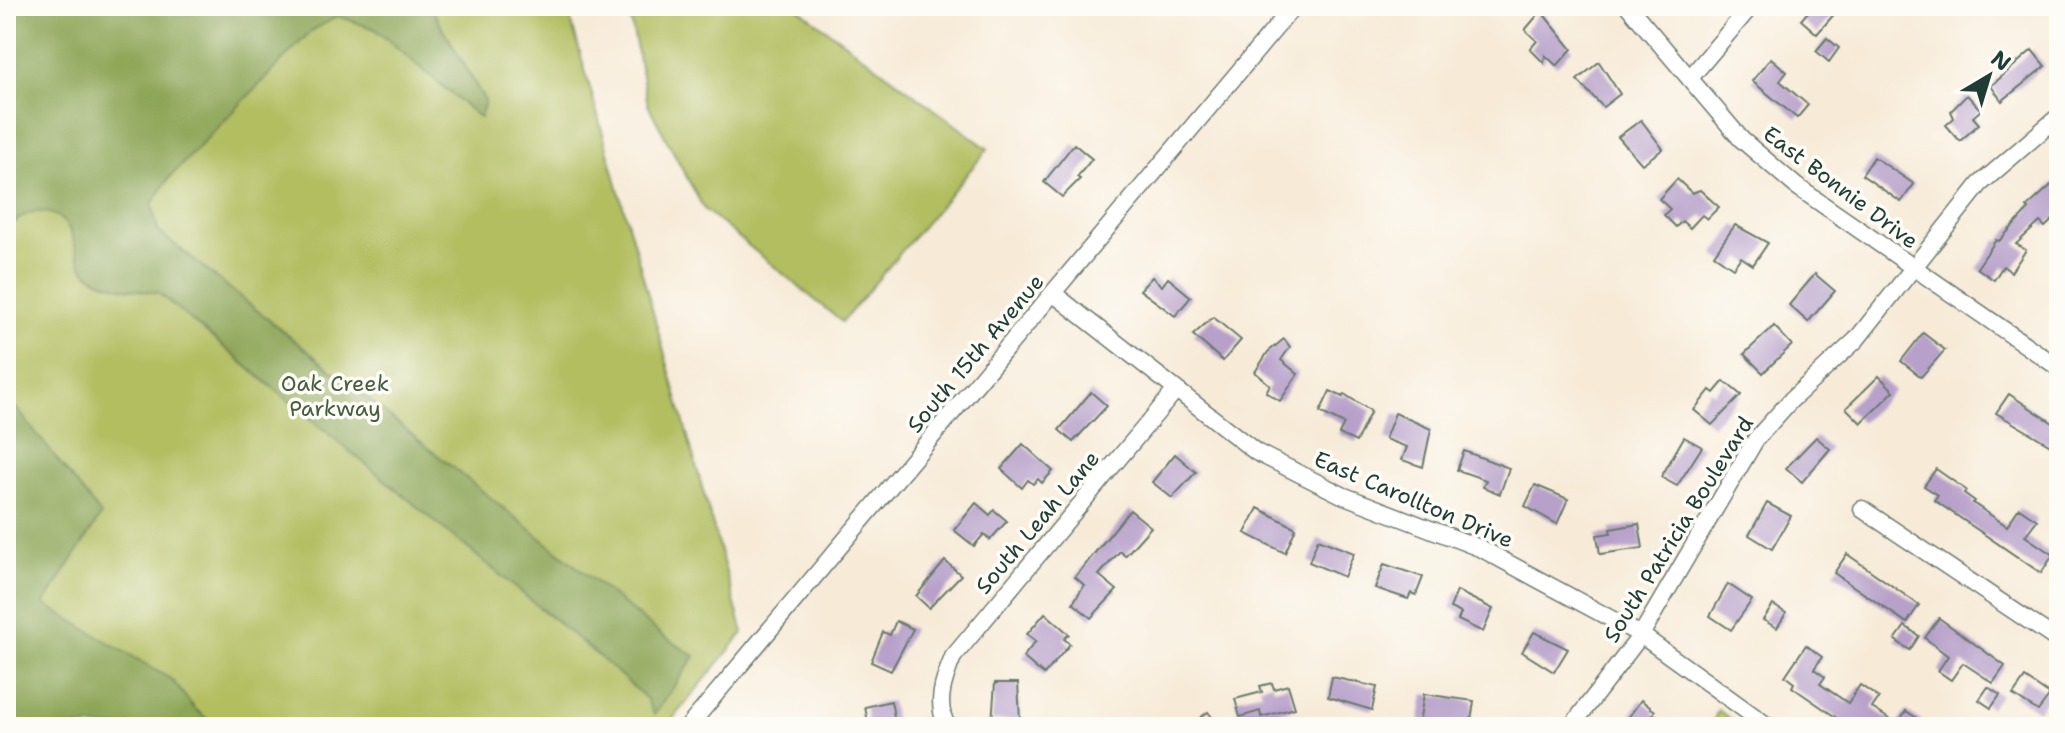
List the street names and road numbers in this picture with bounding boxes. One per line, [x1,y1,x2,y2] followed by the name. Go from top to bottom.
[1757,119,1924,255] street label: East Bonnie Drive
[900,268,1050,439] street label: South 15th Avenue
[1597,411,1760,648] street label: South Patricia Boulevard
[1310,444,1518,555] street label: East Carollton Drive
[969,445,1106,600] street label: South Leah Lane

